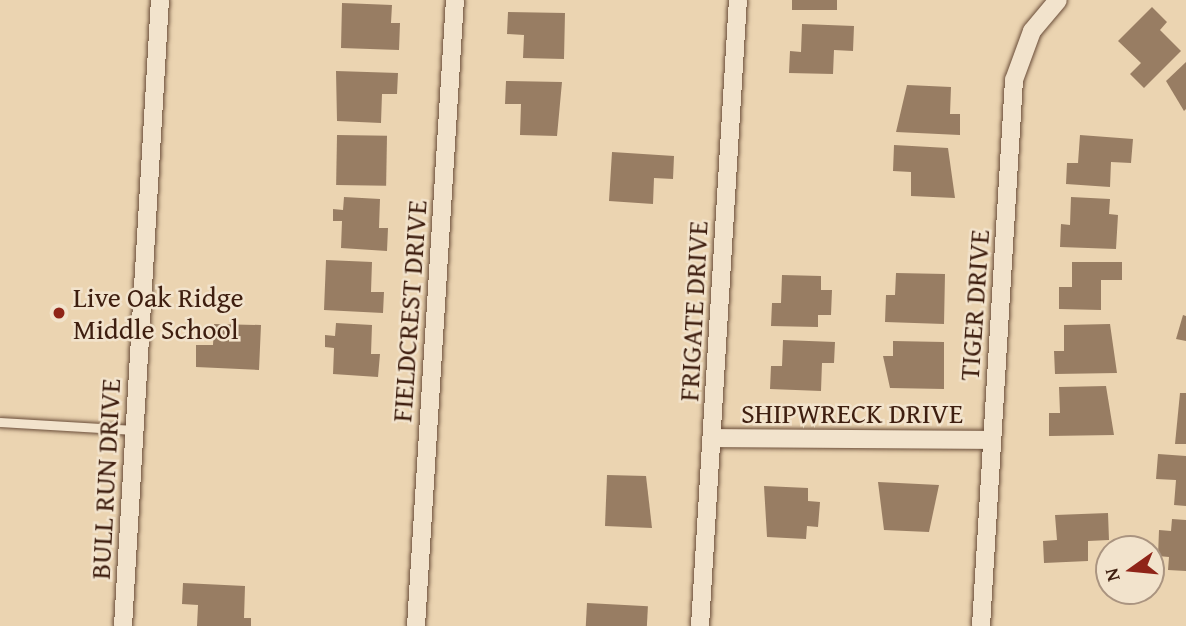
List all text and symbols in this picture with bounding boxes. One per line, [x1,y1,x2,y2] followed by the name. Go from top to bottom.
[384,199,434,423] street label: FIELDCREST DRIVE
[671,220,715,402] street label: FRIGATE DRIVE
[952,228,996,382] street label: TIGER DRIVE
[73,280,244,346] place label: Live Oak Ridge Middle School
[51,305,67,321] marker: Live Oak Ridge Middle School
[83,378,127,580] street label: BULL RUN DRIVE
[741,396,963,430] street label: SHIPWRECK DRIVE
[1095,535,1165,605] north arrow
[1096,565,1127,585] text: N

